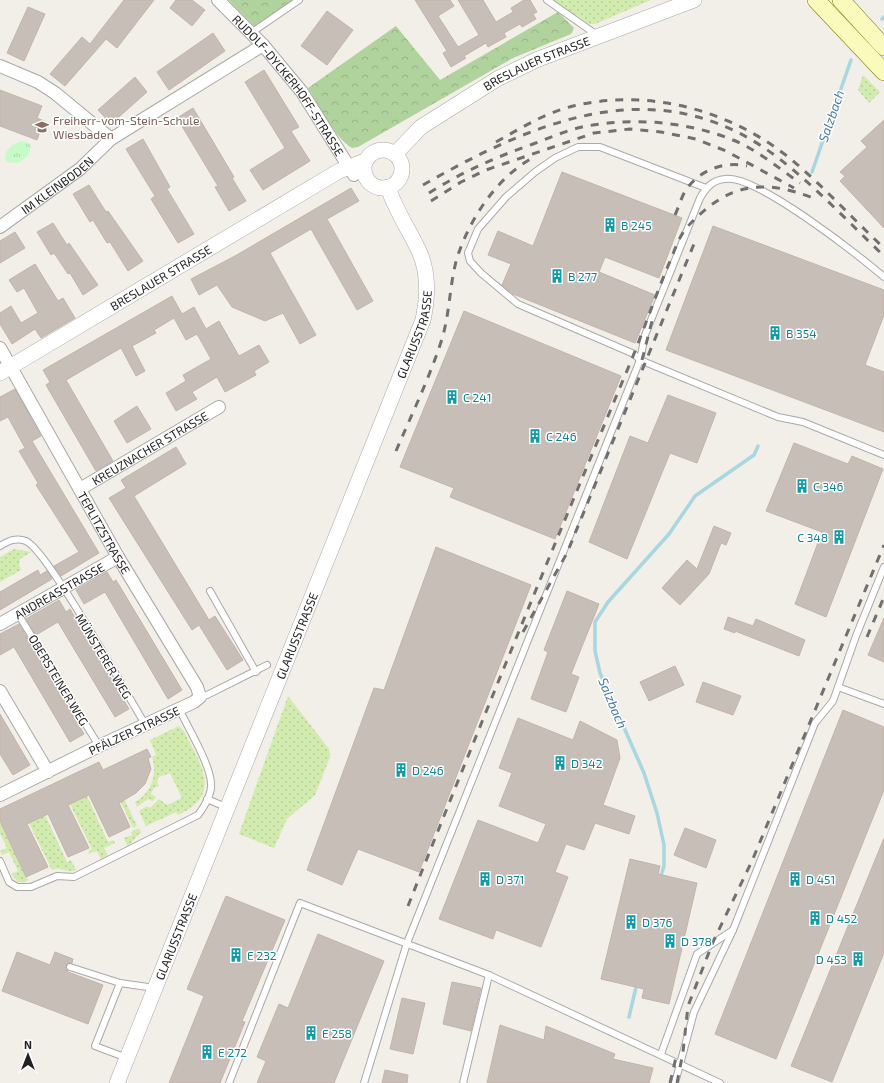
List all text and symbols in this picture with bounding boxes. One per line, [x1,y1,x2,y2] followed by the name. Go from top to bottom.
[230,12,347,158] street label: RUDOLF-DYCKERHOFF-STRASSE
[480,33,592,93] street label: BRESLAUER STRASSE
[815,88,847,144] water label: Salzbach
[53,113,199,141] place label: Freiherr-vom-Stein-Schule Wiesbaden
[34,119,50,135] school or university icon: Freiherr-vom-Stein-Schule Wiesbaden
[18,153,96,216] street label: IM KLEINBODEN
[602,217,618,233] building icon: B 245
[621,218,652,232] place label: B 245
[107,242,214,313] street label: BRESLAUER STRASSE
[549,268,565,284] building icon: B 277
[568,269,597,283] place label: B 277
[393,290,434,380] street label: GLARUSSTRASSE
[767,325,783,341] building icon: B 354
[786,326,817,340] place label: B 354
[444,389,460,405] building icon: C 241
[463,390,491,404] place label: C 241
[89,408,211,488] street label: KREUZNACHER STRASSE
[527,428,543,444] building icon: C 246
[546,429,577,443] place label: C 246
[794,478,810,494] building icon: C 346
[813,479,844,493] place label: C 346
[75,489,134,577] street label: TEPLITZSTRASSE
[831,529,847,545] building icon: C 348
[797,530,828,544] place label: C 348
[12,559,107,621] street label: ANDREASSTRASSE
[273,590,320,681] street label: GLARUSSTRASSE
[73,611,135,701] street label: MÜNSTERER WEG
[26,632,92,728] street label: OBERSTEINER WEG
[595,675,631,731] water label: Salzbach
[86,703,182,757] street label: PFÄLZER STRASSE
[552,755,568,771] building icon: D 342
[571,756,603,770] place label: D 342
[393,762,409,778] building icon: D 246
[412,763,444,777] place label: D 246
[477,871,493,887] building icon: D 371
[787,871,803,887] building icon: D 451
[496,872,524,886] place label: D 371
[806,872,835,886] place label: D 451
[152,891,200,982] street label: GLARUSSTRASSE
[807,910,823,926] building icon: D 452
[826,911,857,925] place label: D 452
[623,914,639,930] building icon: D 376
[642,915,672,929] place label: D 376
[662,933,678,949] building icon: D 378
[681,934,712,948] place label: D 378
[228,947,244,963] building icon: E 232
[247,948,277,962] place label: E 232
[850,951,866,967] building icon: D 453
[816,952,847,966] place label: D 453
[303,1025,319,1041] building icon: E 258
[322,1026,352,1040] place label: E 258
[8,1035,48,1075] north arrow
[24,1038,32,1051] text: N
[199,1044,215,1060] building icon: E 272
[218,1045,247,1059] place label: E 272

